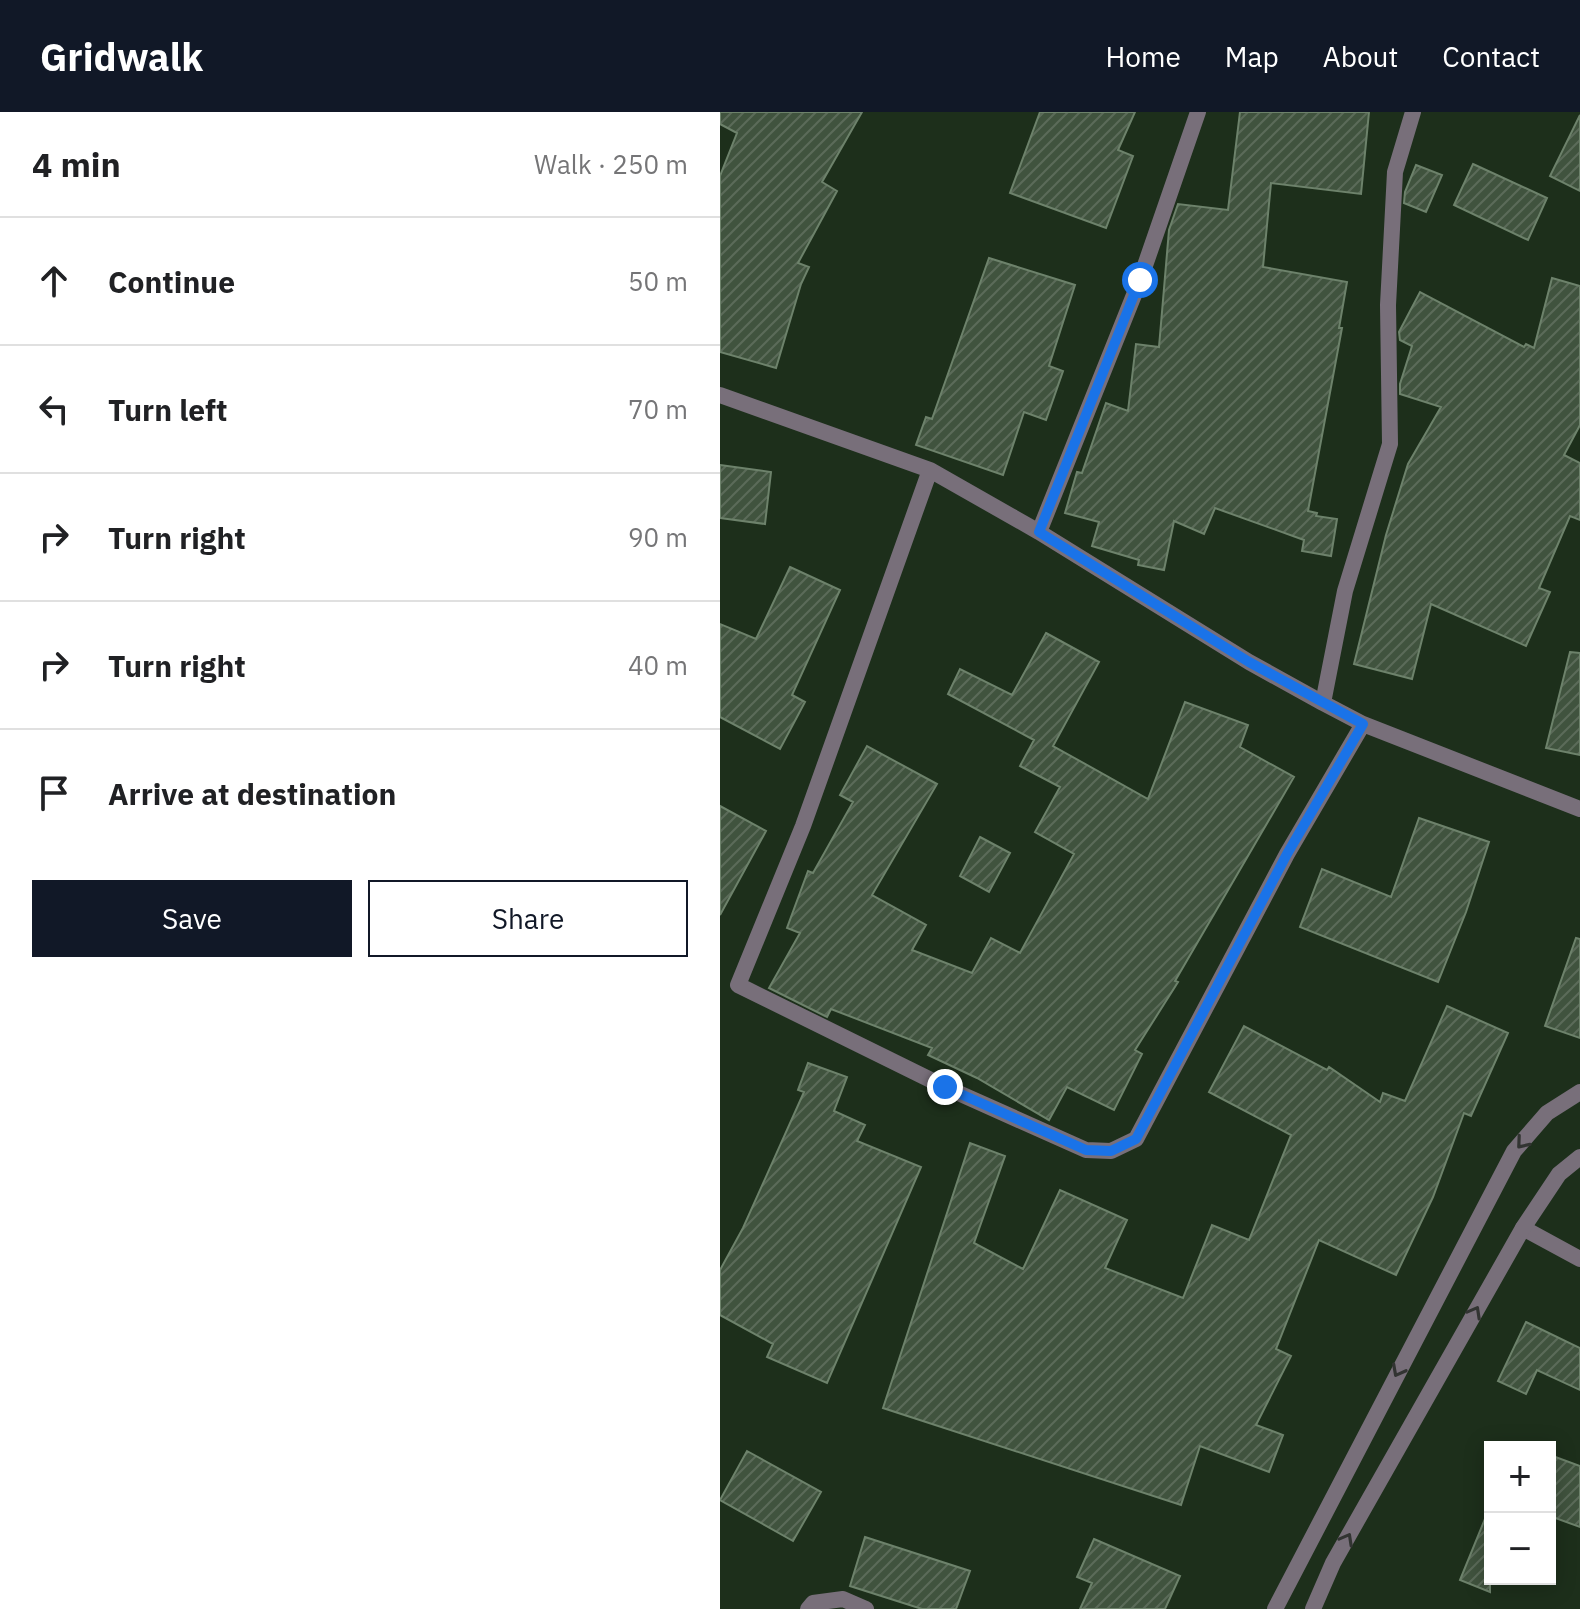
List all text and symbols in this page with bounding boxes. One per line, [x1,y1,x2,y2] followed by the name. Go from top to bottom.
[40,32,203,81] text: Gridwalk
[1105,38,1181,75] text: Home
[1225,38,1279,75] text: Map
[1323,38,1398,75] text: About
[1442,38,1540,75] text: Contact
[32,142,121,186] text: 4 min
[534,147,688,181] text: Walk · 250 m
[32,259,76,303] icon: ahead
[108,262,235,301] text: Continue
[1122,262,1158,298] route start
[628,264,688,298] text: 50 m
[32,387,76,431] icon: left
[108,390,227,429] text: Turn left
[628,392,688,426] text: 70 m
[32,515,76,559] icon: right
[108,518,246,557] text: Turn right
[628,520,688,554] text: 90 m
[32,643,76,687] icon: right
[108,646,246,685] text: Turn right
[628,648,688,682] text: 40 m
[32,771,76,815] icon: arrive
[108,774,396,813] text: Arrive at destination
[32,880,352,957] button: Save
[368,880,688,957] button: Share
[927,1069,963,1105] route end
[1517,1133,1532,1148] one-way arrow
[1465,1307,1481,1321] one-way arrow
[1393,1363,1408,1377] one-way arrow
[1484,1441,1556,1585] map controls
[1484,1441,1556,1513] button: +
[1484,1513,1556,1585] button: −
[1337,1533,1353,1548] one-way arrow

